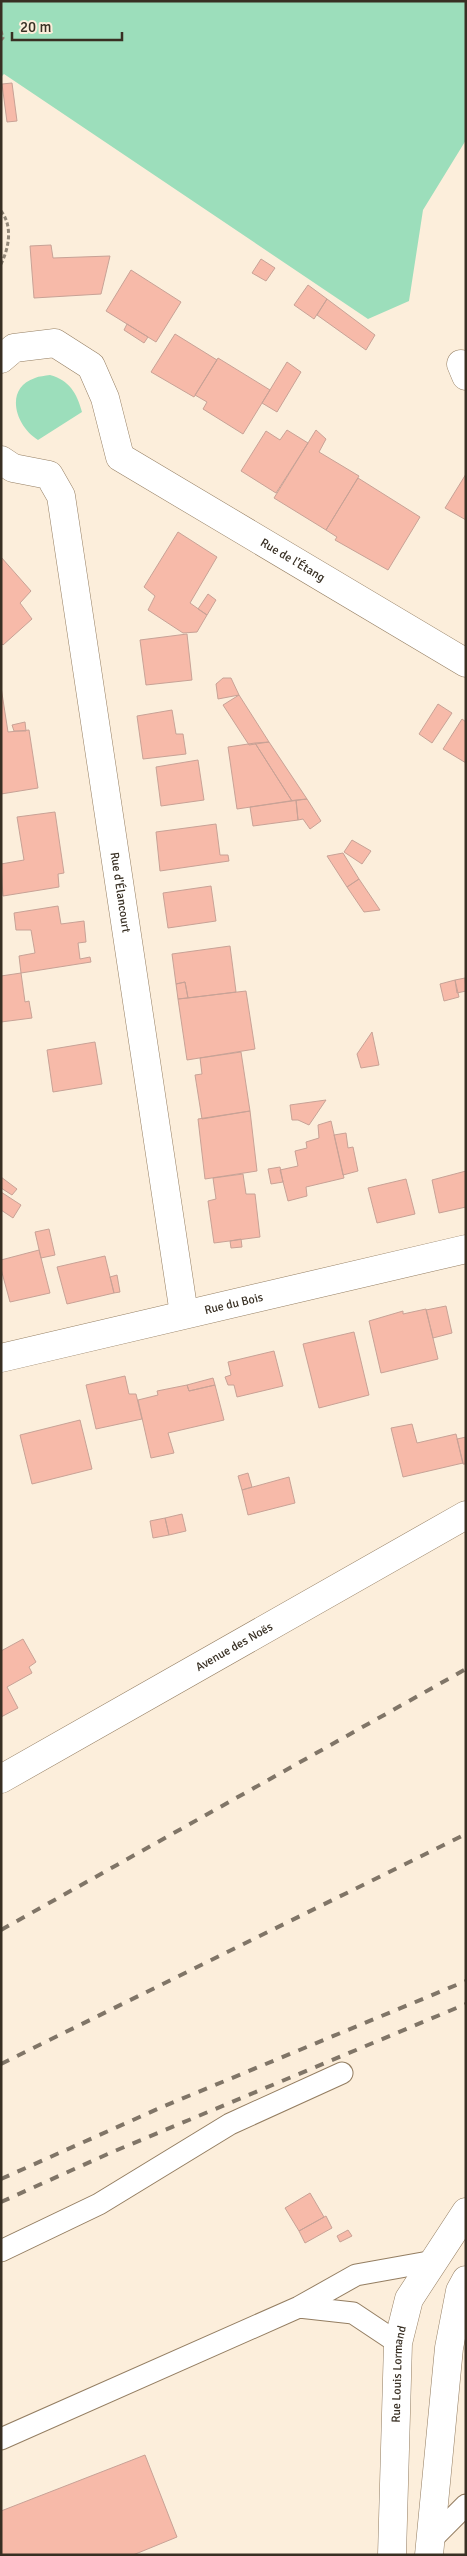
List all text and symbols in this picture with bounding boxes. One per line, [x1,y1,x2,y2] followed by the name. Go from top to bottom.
[12,10,122,42] scale bar
[20,18,51,36] text: 20 m
[257,535,328,585] street label: Rue de l'Étang
[107,851,134,934] street label: Rue d'Élancourt
[203,1290,265,1318] street label: Rue du Bois
[193,1619,275,1675] street label: Avenue des Noës
[389,2324,410,2423] street label: Rue Louis Lormand

